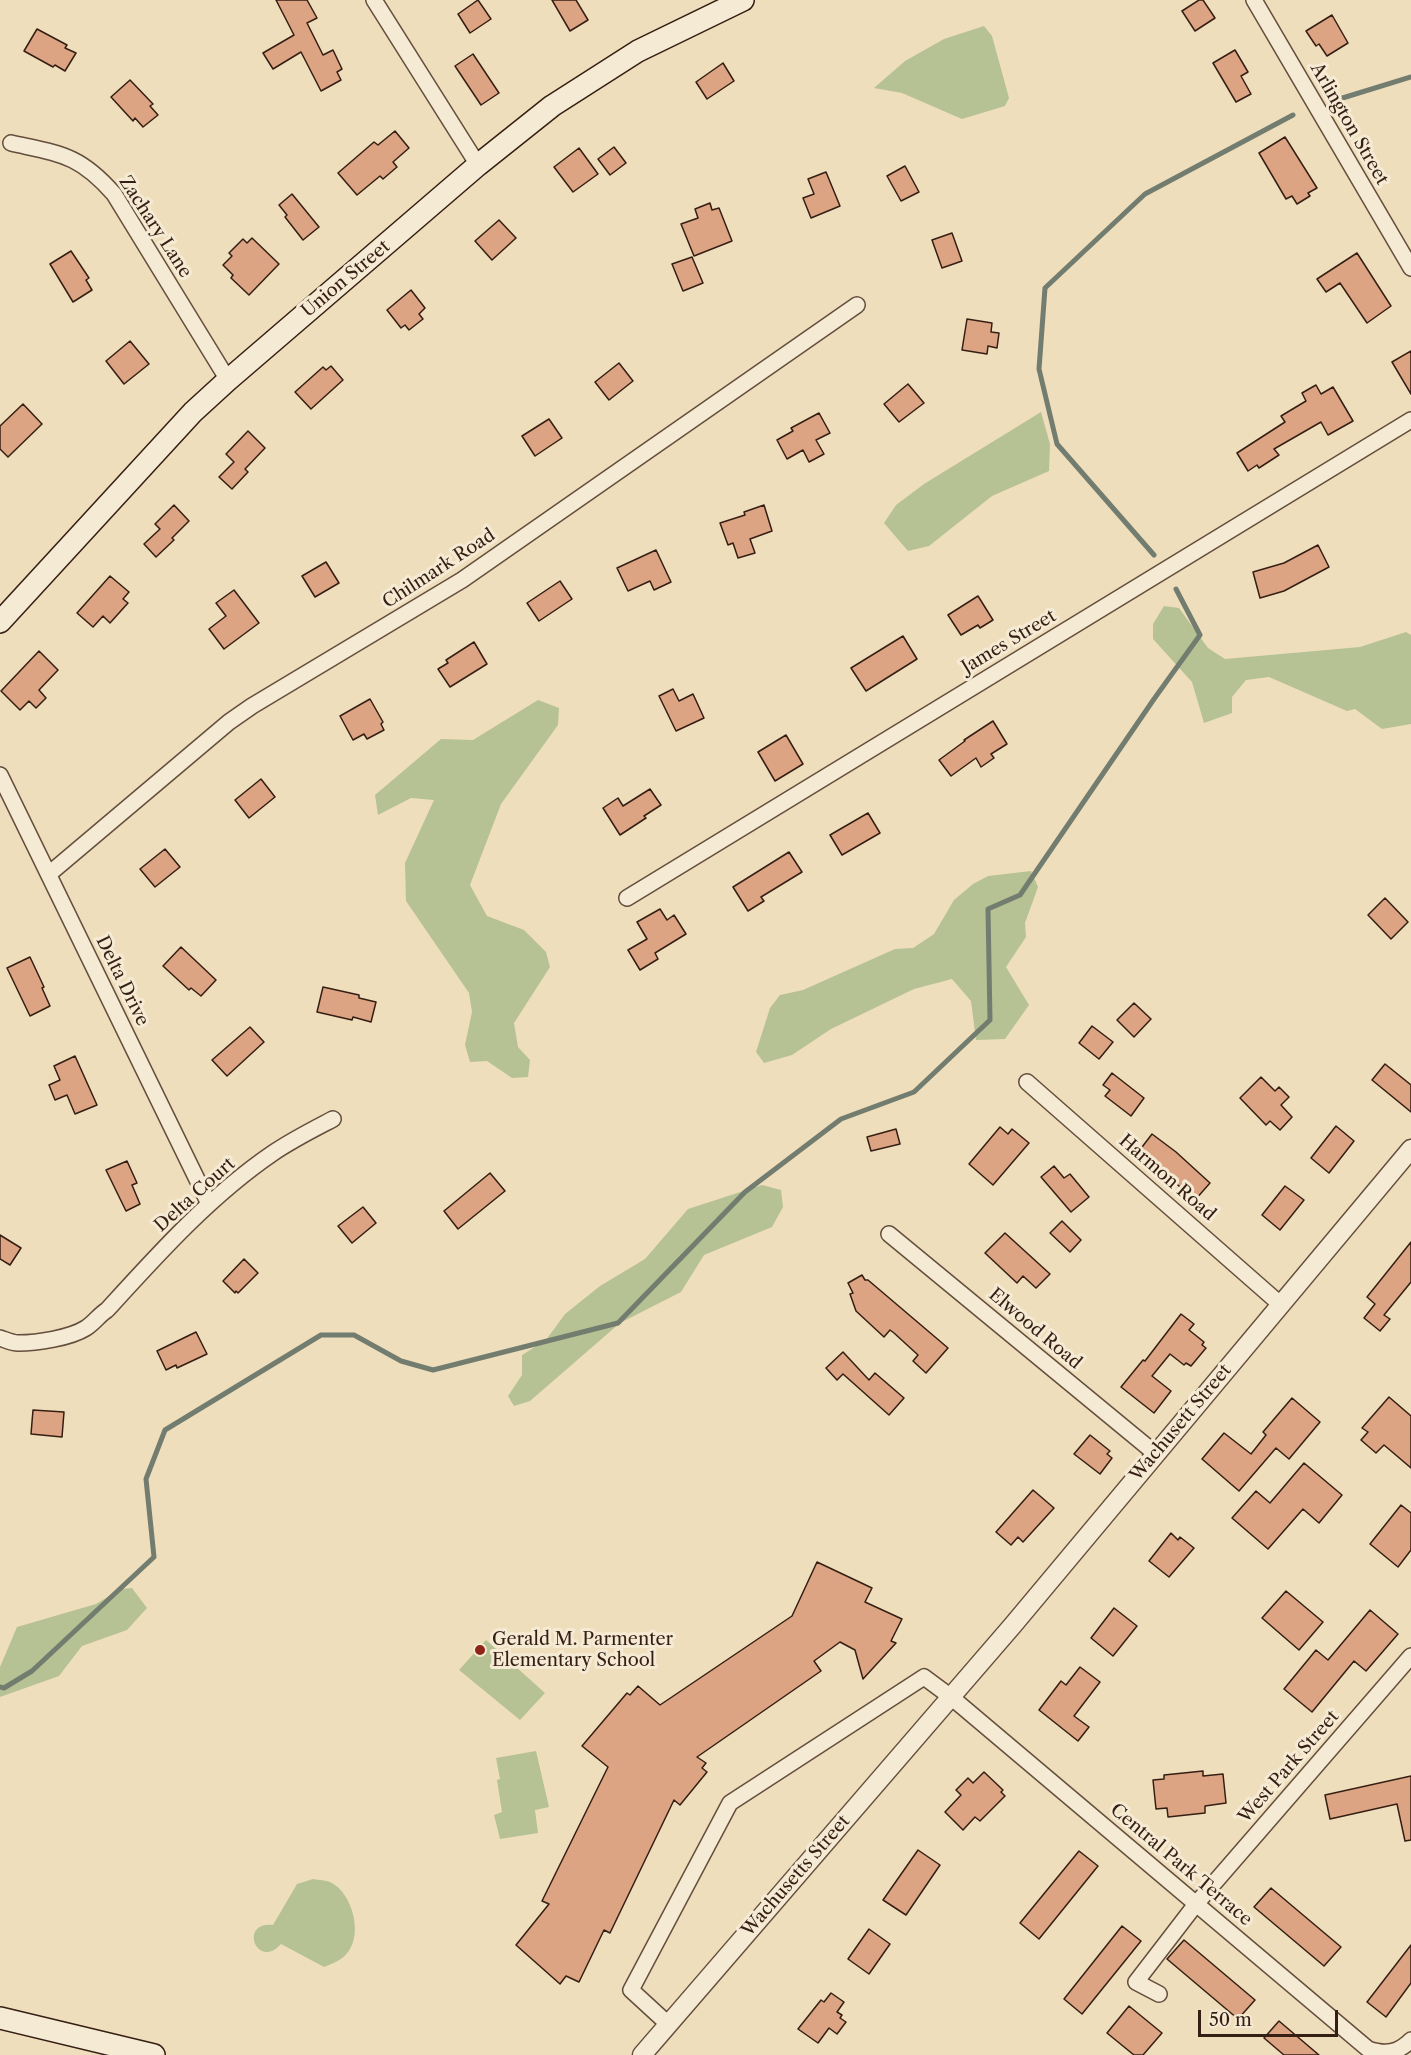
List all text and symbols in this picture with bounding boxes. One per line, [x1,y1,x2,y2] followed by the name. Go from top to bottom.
[1305,59,1393,189] street label: Arlington Street
[114,172,196,282] street label: Zachary Lane
[298,236,394,322] street label: Union Street
[379,525,499,613] street label: Chilmark Road
[958,605,1060,679] street label: James Street
[91,932,153,1030] street label: Delta Drive
[1114,1130,1220,1226] street label: Harmon Road
[150,1153,240,1237] street label: Delta Court
[984,1284,1086,1374] street label: Elwood Road
[1126,1360,1236,1486] street label: Wachusett Street
[492,1629,673,1672] place label: Gerald M. Parmenter Elementary School
[473,1643,487,1657] marker: Gerald M. Parmenter Elementary School
[1234,1706,1344,1828] street label: West Park Street
[1106,1799,1256,1931] street label: Central Park Terrace
[737,1811,855,1941] street label: Wachusetts Street
[1201,1998,1340,2036] scale bar
[1209,2009,1252,2031] text: 50 m

